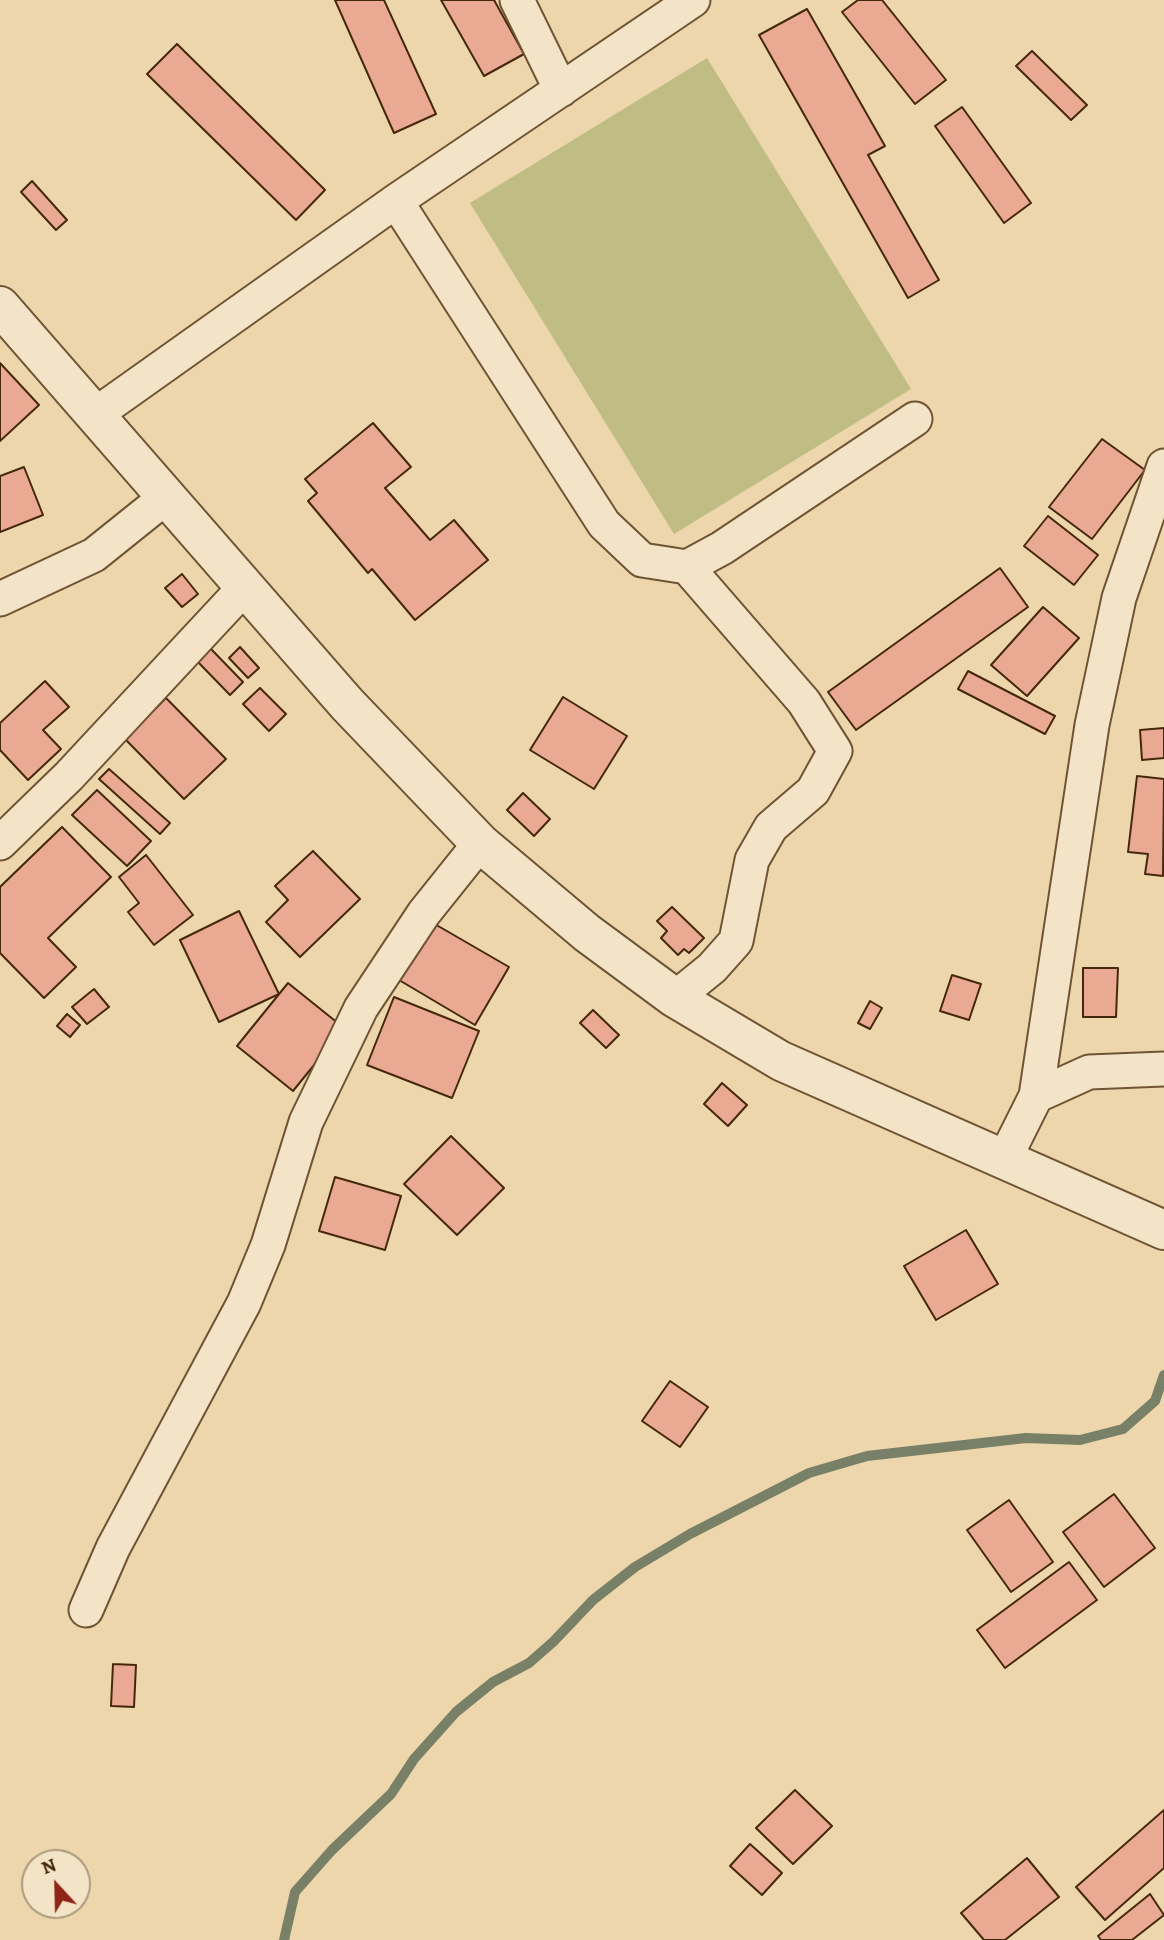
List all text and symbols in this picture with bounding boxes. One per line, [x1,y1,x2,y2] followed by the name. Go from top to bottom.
[21,1849,91,1919] north arrow
[38,1852,60,1881] text: N

